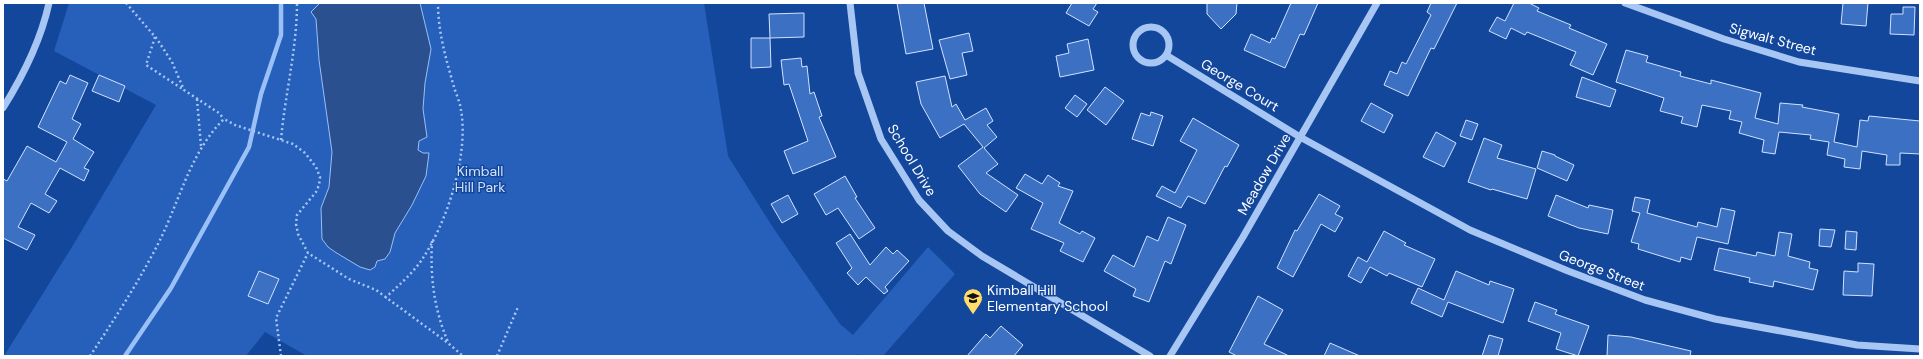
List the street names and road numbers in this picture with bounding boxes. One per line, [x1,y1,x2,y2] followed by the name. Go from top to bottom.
[1728,19,1818,59] street label: Sigwalt Street
[1198,55,1282,115] street label: George Court
[883,121,941,199] street label: School Drive
[1233,130,1295,218] street label: Meadow Drive
[1556,245,1648,295] street label: George Street

